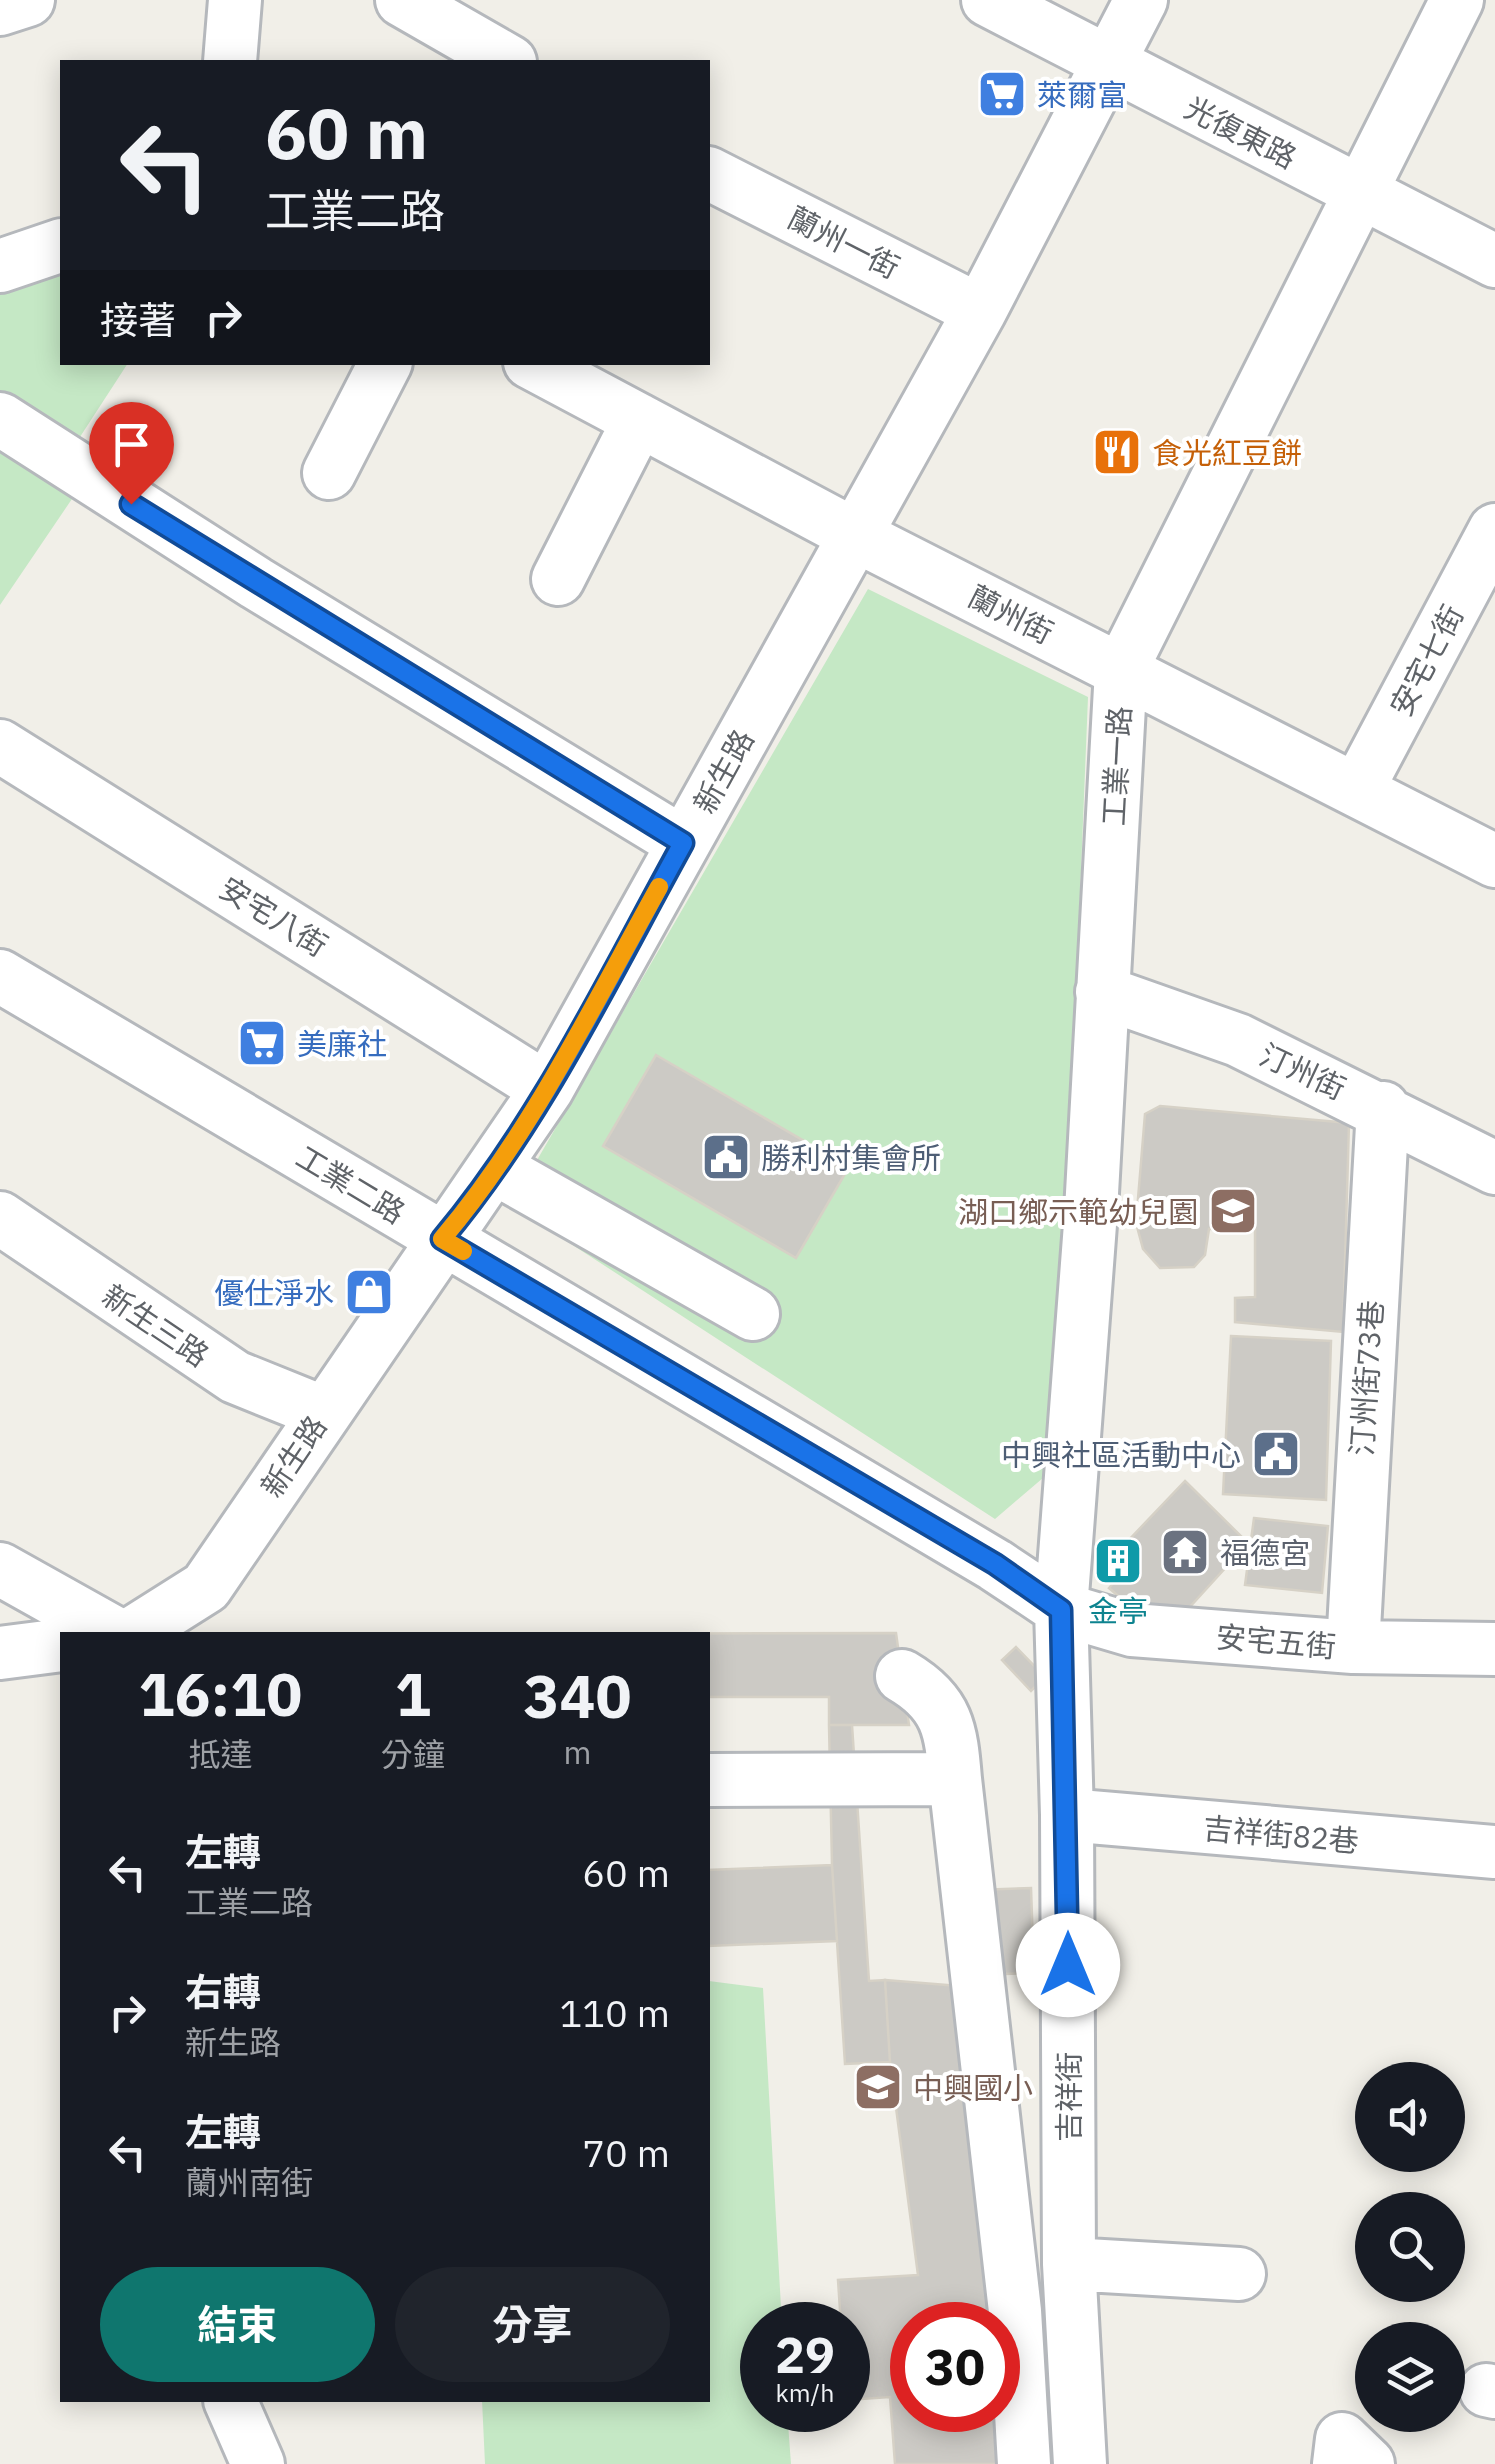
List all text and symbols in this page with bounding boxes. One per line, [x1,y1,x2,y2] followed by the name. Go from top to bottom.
[976,68,1028,120] supermarket icon: 萊爾富
[1037,75,1127,114] place label: 萊爾富
[265,87,428,178] text: 60 m
[1179,87,1303,177] street label: 光復東路
[100,100,230,230] icon: left
[265,181,445,239] text: 工業二路
[782,197,906,287] street label: 蘭州一街
[196,290,251,345] icon: right
[100,295,176,344] text: 接著
[89,402,174,505] pin
[104,417,159,472] icon: arrive
[1091,426,1143,478] restaurant icon: 食光紅豆餅
[1152,433,1302,472] place label: 食光紅豆餅
[962,576,1060,652] street label: 蘭州街
[1381,598,1471,722] street label: 安宅七街
[1093,705,1139,827] street label: 工業一路
[684,722,762,820] street label: 新生路
[213,868,335,964] street label: 安宅八街
[236,1017,288,1069] supermarket icon: 美廉社
[297,1024,387,1063] place label: 美廉社
[1254,1034,1352,1108] street label: 汀州街
[700,1131,752,1183] public building icon: 勝利村集會所
[290,1136,412,1232] street label: 工業二路
[761,1138,941,1177] place label: 勝利村集會所
[1207,1185,1259,1237] school or university icon: 湖口鄉示範幼兒園
[958,1192,1198,1231] place label: 湖口鄉示範幼兒園
[343,1266,395,1318] shop icon: 優仕淨水
[214,1273,334,1312] place label: 優仕淨水
[95,1275,217,1375] street label: 新生三路
[1341,1299,1391,1457] street label: 汀州街73巷
[252,1408,334,1504] street label: 新生路
[1250,1428,1302,1480] public building icon: 中興社區活動中心
[1001,1435,1241,1474] place label: 中興社區活動中心
[1159,1526,1211,1578] temple icon: 福德宮
[1220,1533,1310,1572] place label: 福德宮
[1092,1535,1144,1587] building icon: 金亭
[1088,1591,1148,1630] place label: 金亭
[1215,1616,1337,1666] street label: 安宅五街
[139,1654,302,1733] text: 16:10
[395,1654,431,1733] text: 1
[523,1656,631,1735] text: 340
[563,1731,591,1773] text: m
[188,1733,252,1775] text: 抵達
[381,1733,445,1775] text: 分鐘
[1202,1808,1360,1860] street label: 吉祥街82巷
[185,1827,261,1876] text: 左轉
[100,1845,155,1900] icon: left
[582,1848,670,1897] text: 60 m
[185,1881,313,1923] text: 工業二路
[1016,1913,1120,2017] position arrow
[185,1967,261,2016] text: 右轉
[100,1985,155,2040] icon: right
[559,1988,670,2037] text: 110 m
[185,2021,281,2063] text: 新生路
[1049,2052,1088,2142] street label: 吉祥街
[852,2061,904,2113] school or university icon: 中興國小
[1355,2062,1465,2432] map controls
[1355,2062,1465,2172] button: sound
[913,2068,1033,2107] place label: 中興國小
[185,2107,261,2156] text: 左轉
[100,2125,155,2180] icon: left
[582,2128,670,2177] text: 70 m
[185,2161,313,2203] text: 蘭州南街
[1355,2192,1465,2302] button: search
[100,2267,375,2382] button: 結束
[395,2267,670,2382] button: 分享
[890,2302,1020,2432] speed limit sign: 30
[775,2322,835,2387] text: 29
[1355,2322,1465,2432] button: layers
[776,2376,834,2409] text: km/h

